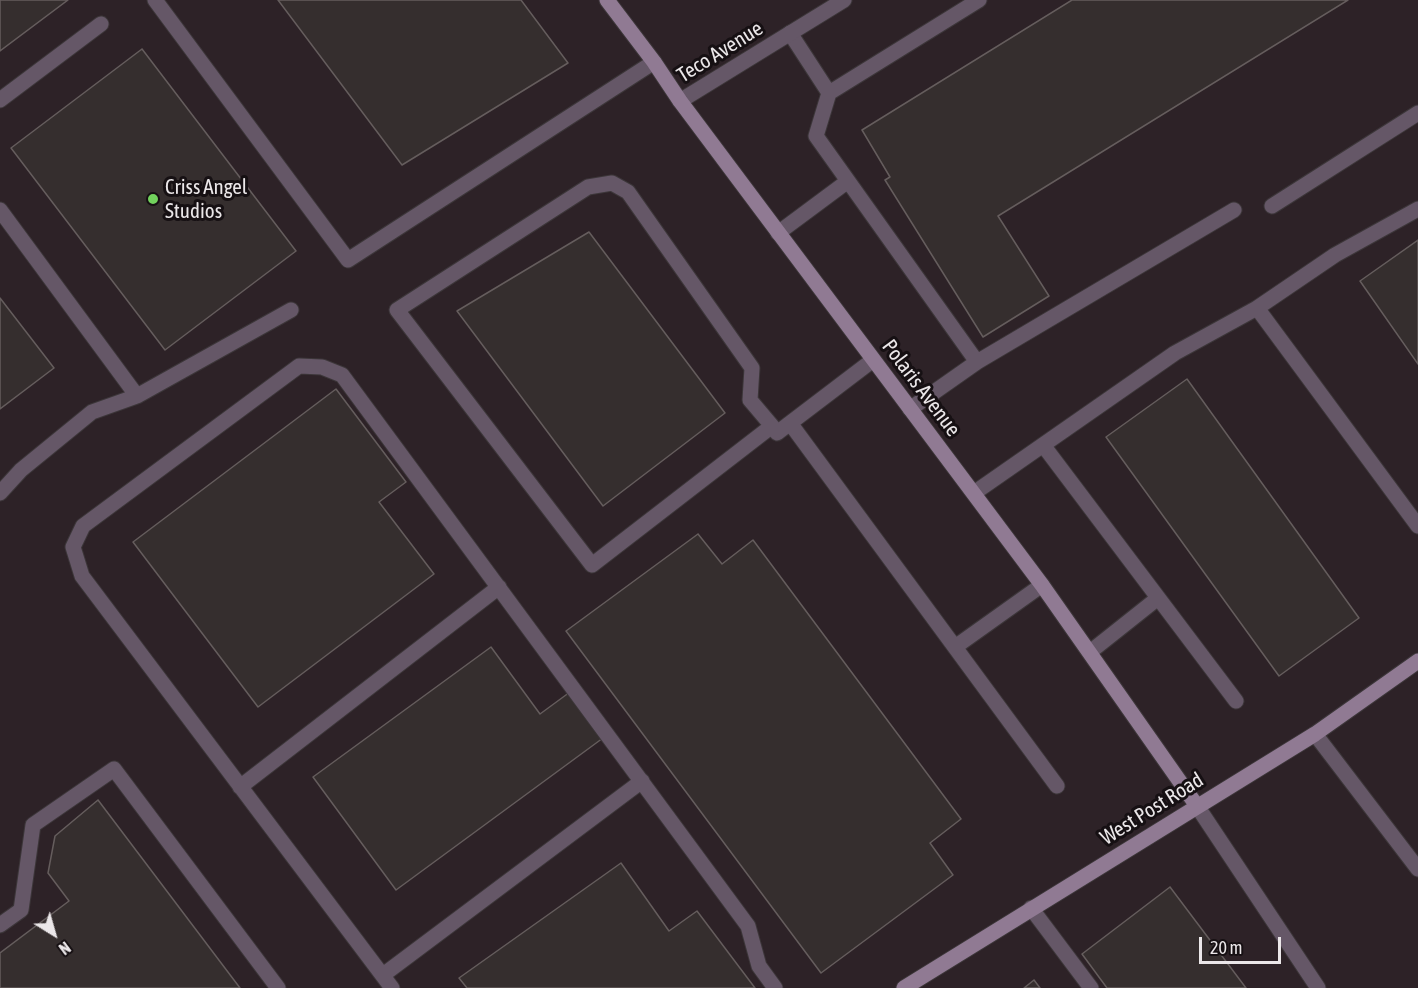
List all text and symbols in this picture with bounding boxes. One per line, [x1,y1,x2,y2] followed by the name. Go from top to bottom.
[673,16,767,88] street label: Teco Avenue
[165,174,247,224] place label: Criss Angel Studios
[146,192,160,206] marker: Criss Angel Studios
[876,335,966,441] street label: Polaris Avenue
[1096,767,1208,851] street label: West Post Road
[24,904,84,964] north arrow
[1202,925,1284,963] scale bar
[1210,937,1242,958] text: 20 m
[56,938,74,958] text: N

